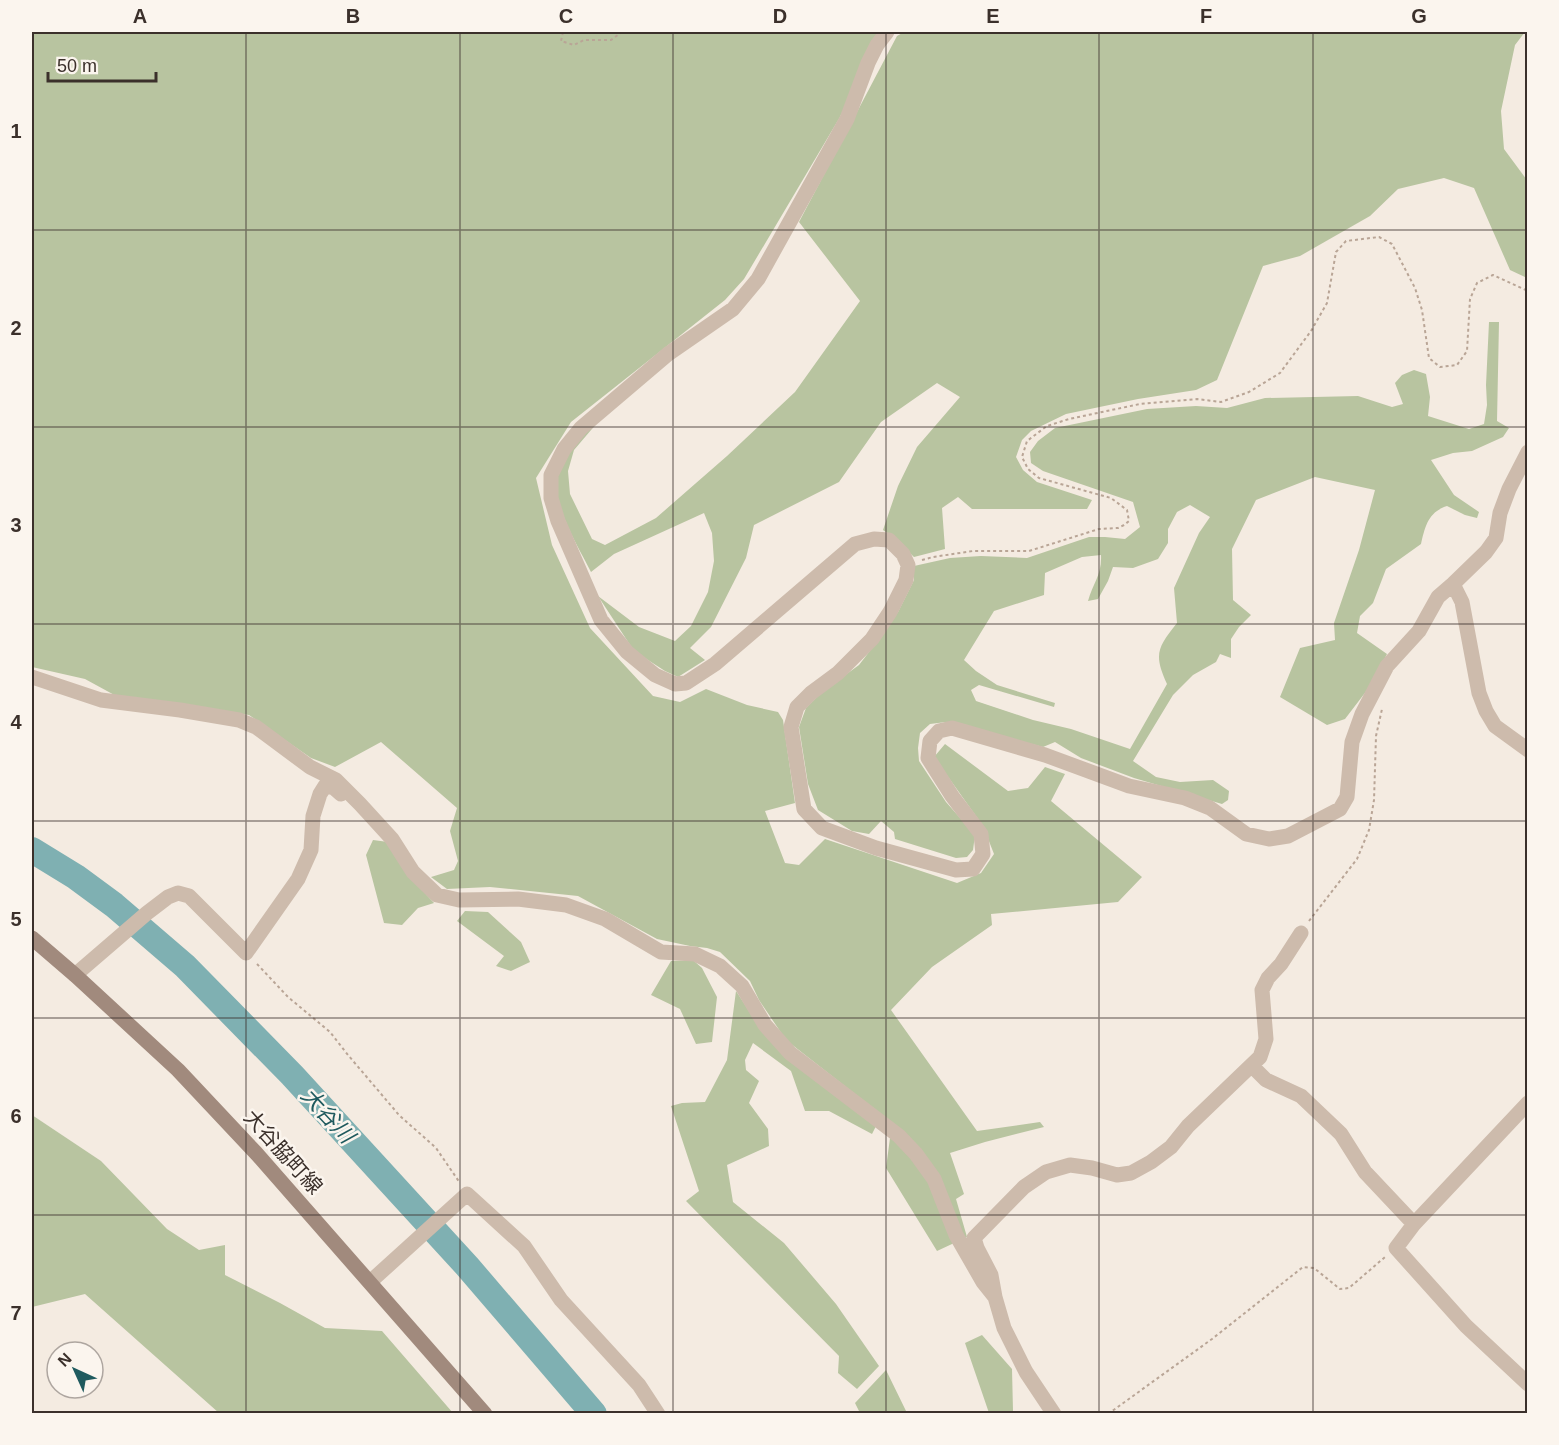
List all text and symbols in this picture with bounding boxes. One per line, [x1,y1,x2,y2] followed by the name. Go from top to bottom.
[133,5,147,27] text: A
[346,5,360,27] text: B
[559,5,573,27] text: C
[773,5,787,27] text: D
[986,5,1000,27] text: E
[1200,5,1212,27] text: F
[1411,5,1427,27] text: G
[48,45,156,83] scale bar
[57,56,97,76] text: 50 m
[10,120,22,142] text: 1
[10,317,22,339] text: 2
[10,514,22,536] text: 3
[10,711,22,733] text: 4
[10,908,22,930] text: 5
[296,1083,361,1149] water label: 大谷川
[10,1105,22,1127] text: 6
[240,1105,327,1198] street label: 大谷脇町線
[10,1302,22,1324] text: 7
[45,1340,105,1400] north arrow
[55,1350,75,1370] text: N

